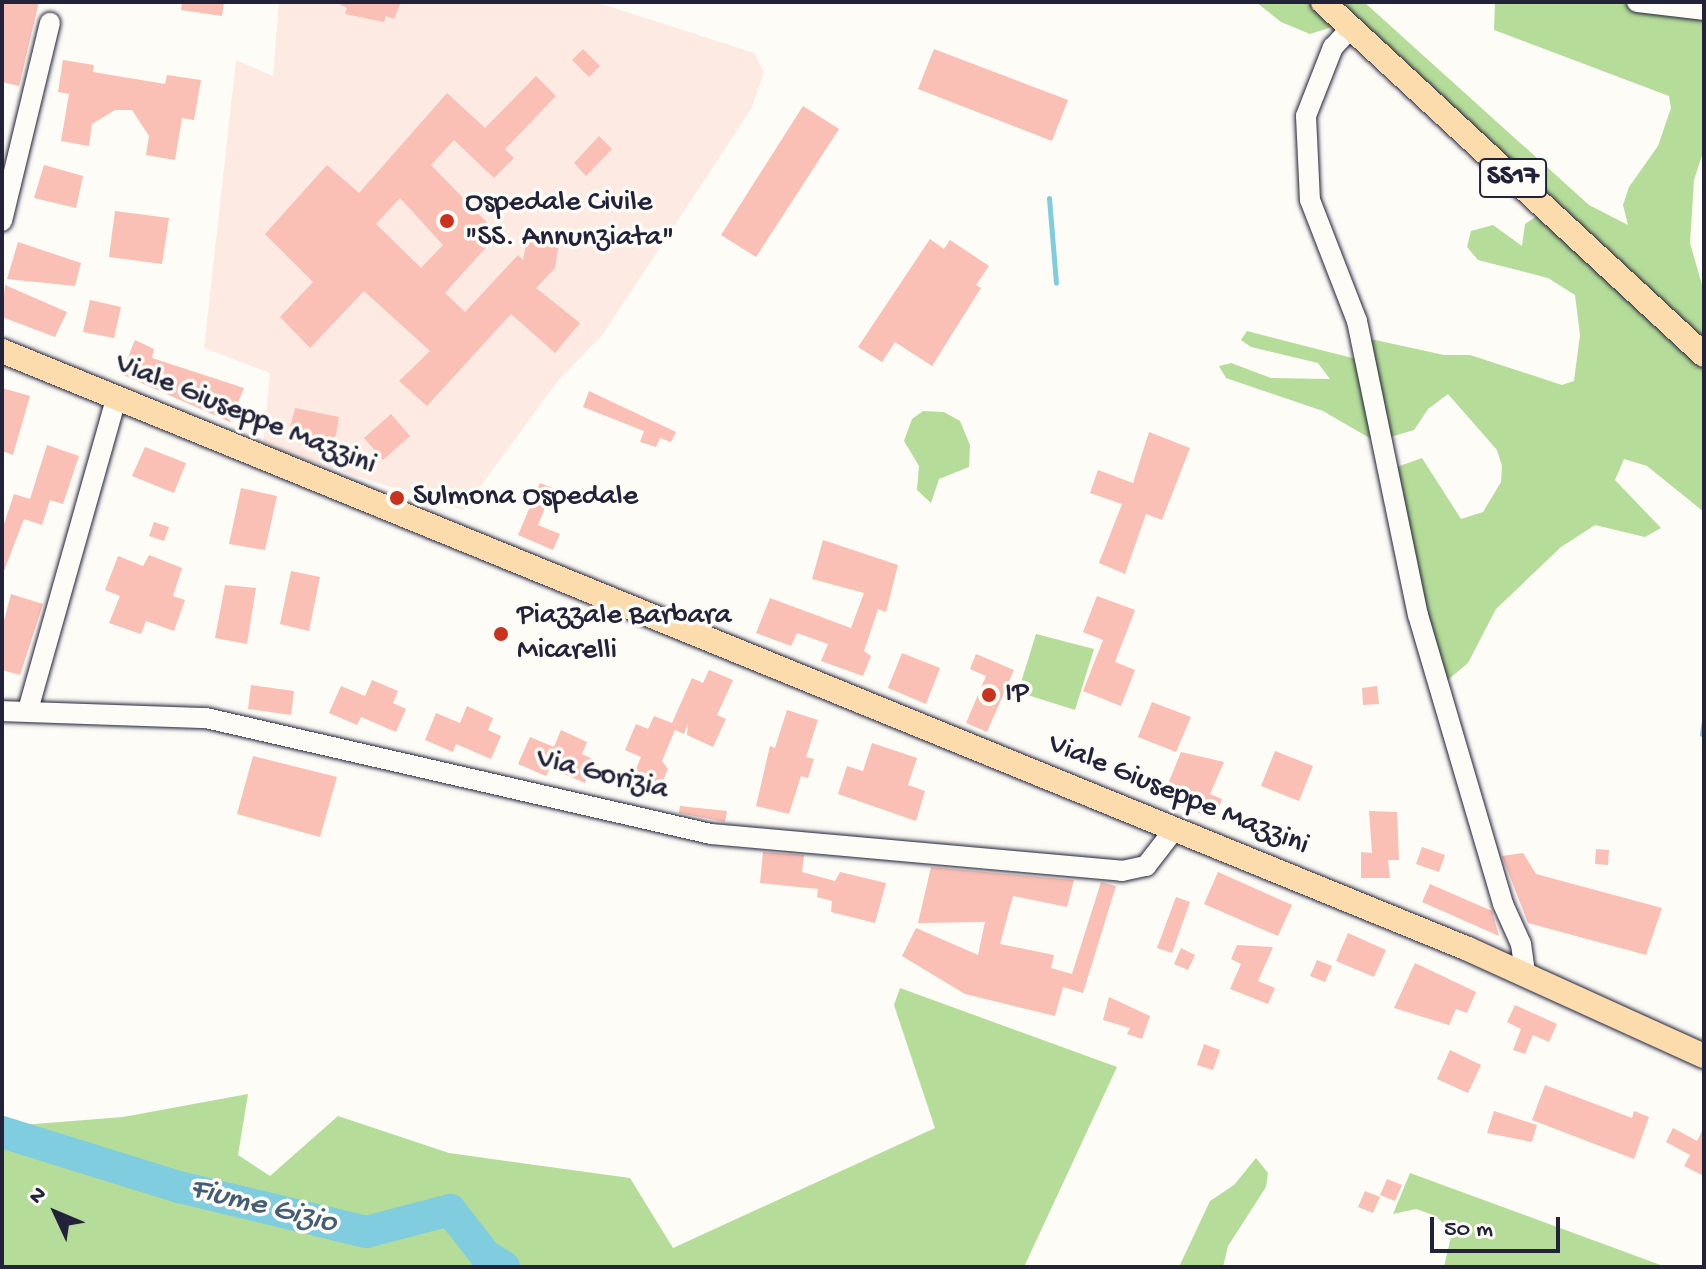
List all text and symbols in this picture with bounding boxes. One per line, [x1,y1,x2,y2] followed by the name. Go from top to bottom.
[1479,154,1547,202] road number: SS17
[465,186,674,256] place label: Ospedale Civile "SS. Annunziata"
[436,210,458,232] marker: Ospedale Civile "SS. Annunziata"
[109,347,381,485] street label: Viale Giuseppe Mazzini
[413,480,638,516] place label: Sulmona Ospedale
[388,489,406,507] marker: Sulmona Ospedale
[517,599,731,670] place label: Piazzale Barbara Micarelli
[492,625,510,643] marker: Piazzale Barbara Micarelli
[1005,677,1029,713] place label: IP
[980,686,998,704] marker: IP
[1042,727,1314,865] street label: Viale Giuseppe Mazzini
[532,742,672,810] street label: Via Gorizia
[186,1170,340,1244] water label: Fiume Gizio
[16,1173,96,1253] north arrow
[24,1182,53,1211] text: N
[1434,1201,1564,1251] scale bar
[1444,1216,1493,1245] text: 50 m

